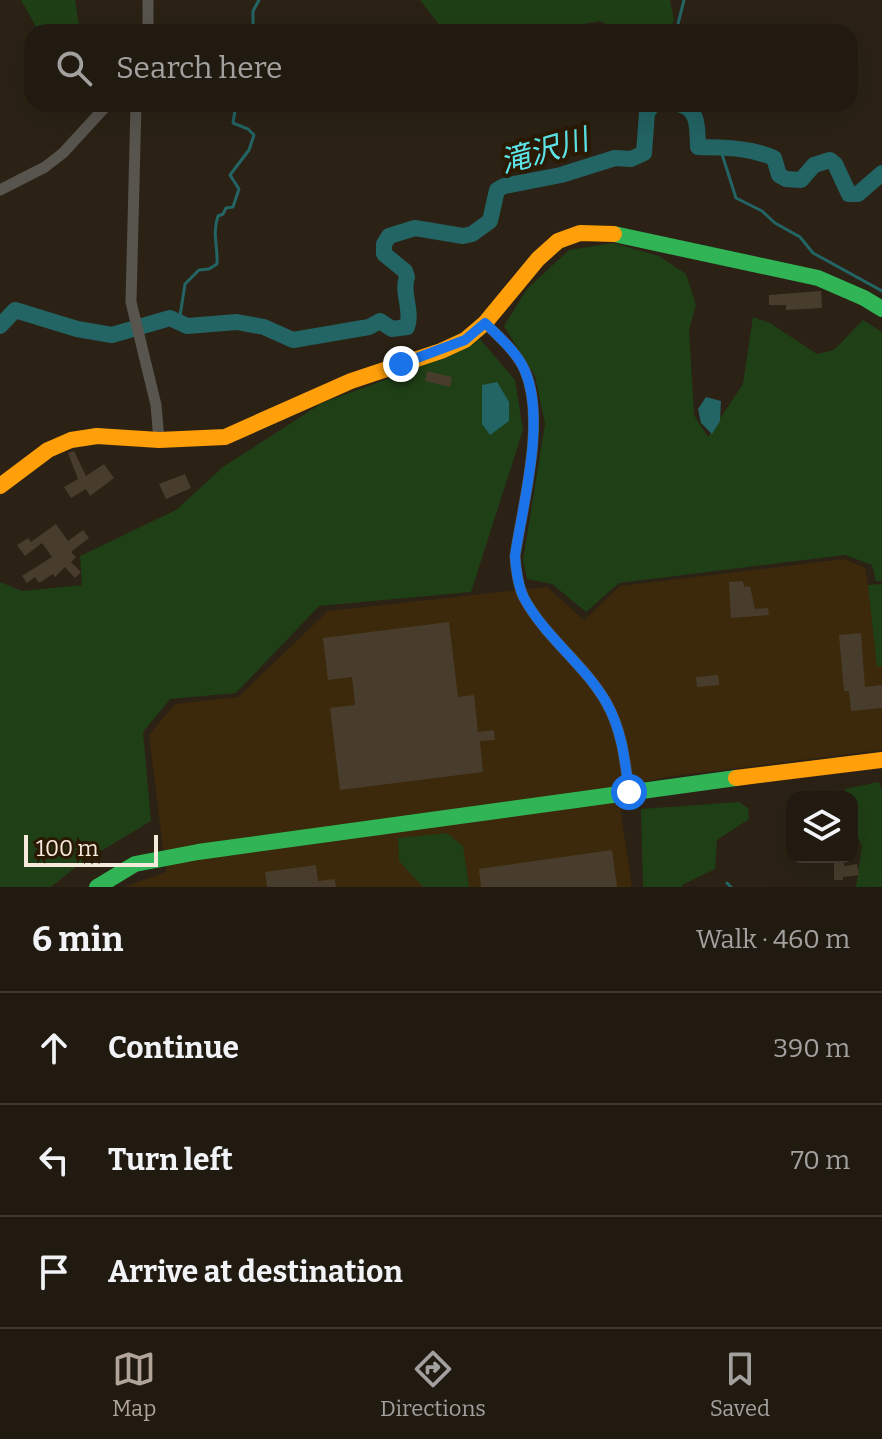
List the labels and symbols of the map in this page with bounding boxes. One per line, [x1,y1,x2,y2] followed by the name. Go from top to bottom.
[496,120,595,181] water label: 滝沢川
[383,346,419,382] route end
[611,774,647,810] route start
[24,831,158,867] scale bar

